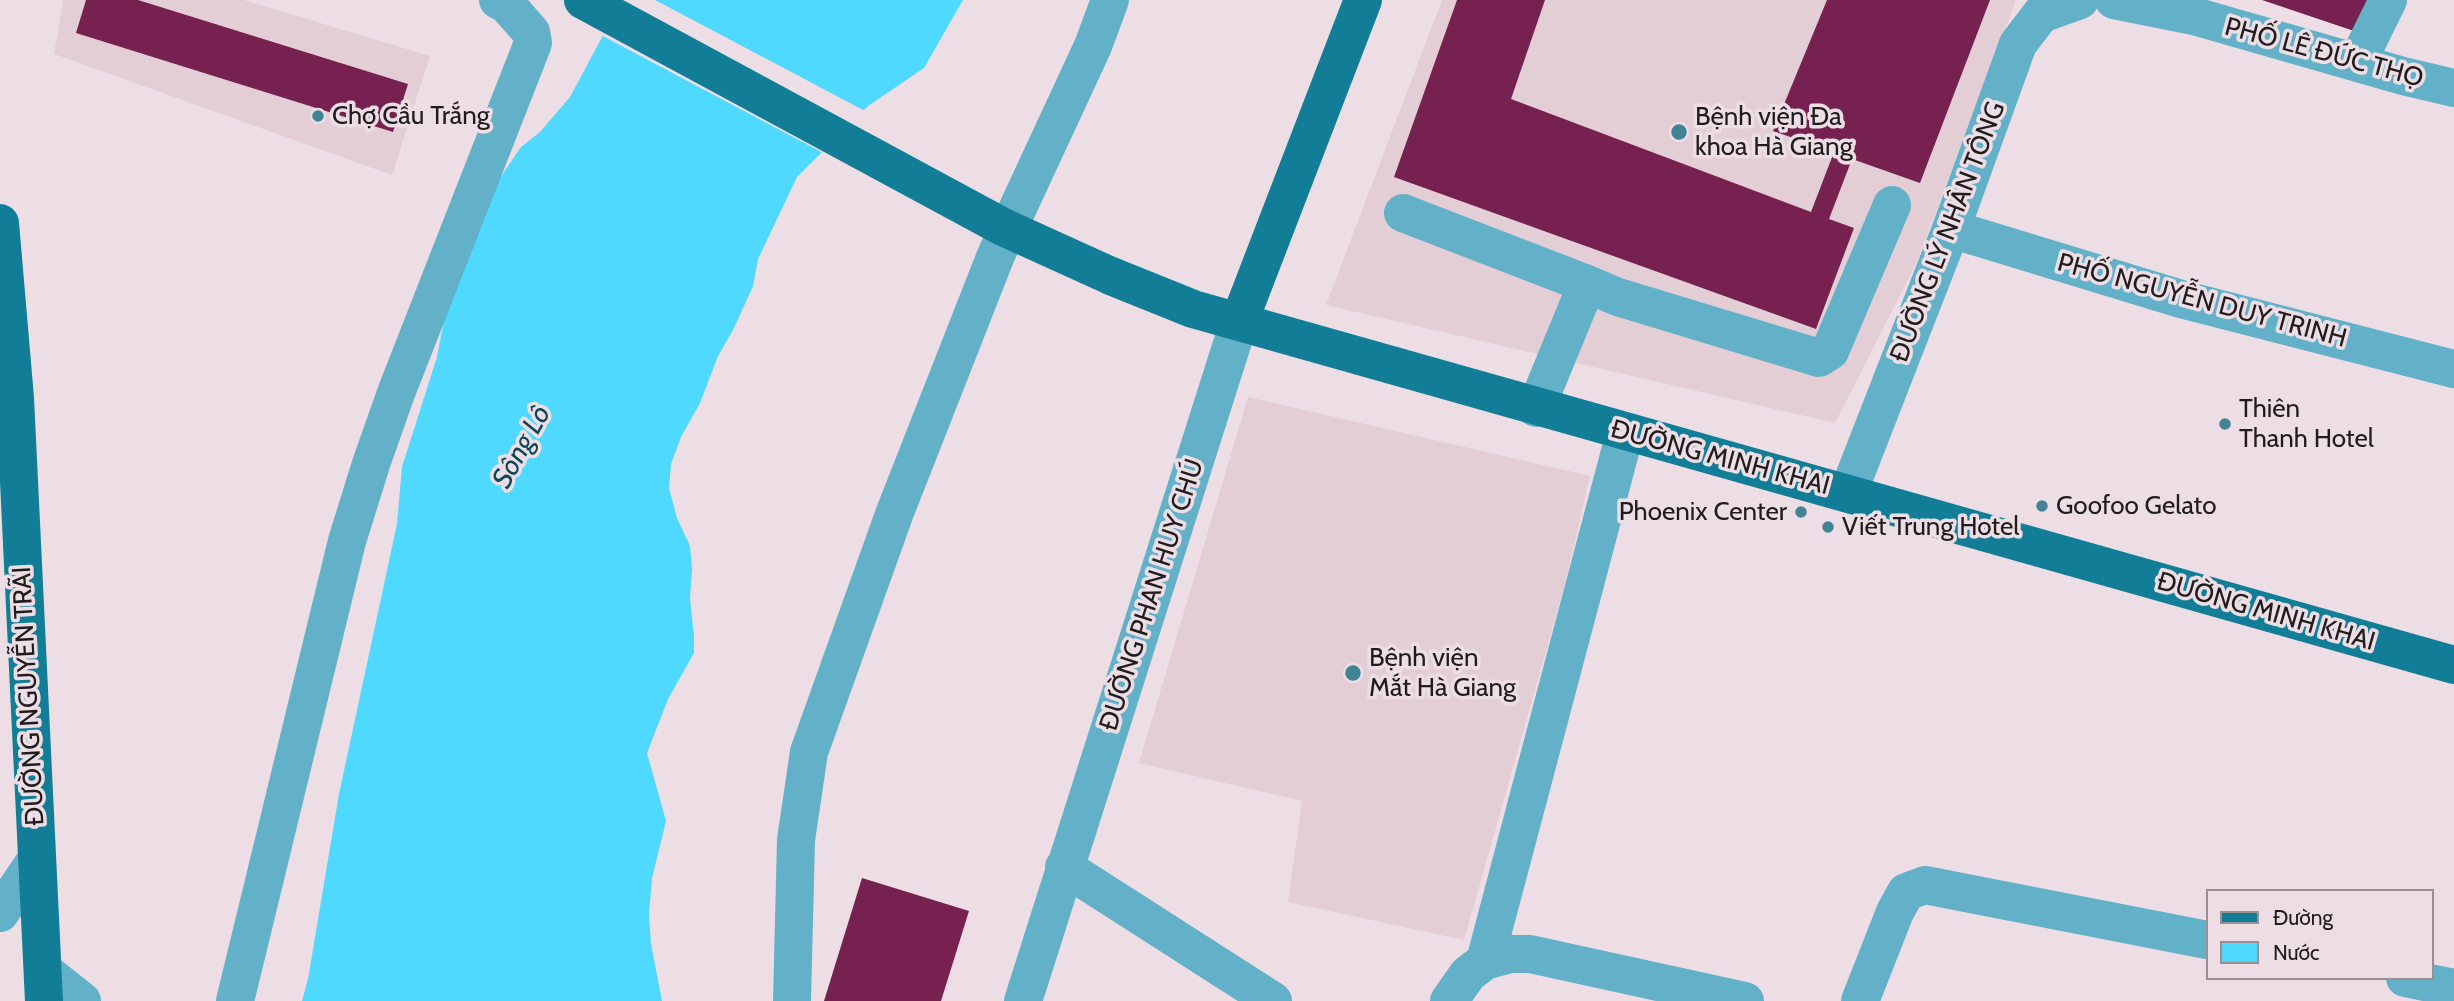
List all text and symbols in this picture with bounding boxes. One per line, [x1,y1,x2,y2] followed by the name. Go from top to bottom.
[2221,11,2427,95] street label: PHỐ LÊ ĐỨC THỌ
[1884,97,2012,367] street label: ĐƯỜNG LÝ NHÂN TÔNG
[332,100,490,132] place label: Chợ Cầu Trắng
[1695,101,1853,162] place label: Bệnh viện Đa khoa Hà Giang
[310,108,326,124] marker: Chợ Cầu Trắng
[1669,122,1689,142] marker: Bệnh viện Đa khoa Hà Giang
[2054,247,2350,355] street label: PHỐ NGUYỄN DUY TRINH
[2239,393,2374,454] place label: Thiên Thanh Hotel
[486,400,558,494] water label: Sông Lô
[1607,414,1833,502] street label: ĐƯỜNG MINH KHAI
[2217,416,2233,432] marker: Thiên Thanh Hotel
[1093,455,1211,735] street label: ĐƯỜNG PHAN HUY CHÚ
[2056,490,2217,522] place label: Goofoo Gelato
[1619,496,1787,528] place label: Phoenix Center
[2034,498,2050,514] marker: Goofoo Gelato
[1793,504,1809,520] marker: Phoenix Center
[1842,511,2019,543] place label: Viết Trung Hotel
[1820,519,1836,535] marker: Viết Trung Hotel
[7,566,51,826] street label: ĐƯỜNG NGUYỄN TRÃI
[2153,566,2379,658] street label: ĐƯỜNG MINH KHAI
[1369,642,1516,704] place label: Bệnh viện Mắt Hà Giang
[1343,663,1363,683] marker: Bệnh viện Mắt Hà Giang
[2206,889,2433,980] legend
[2273,905,2333,930] text: Đường
[2273,940,2320,965] text: Nước

